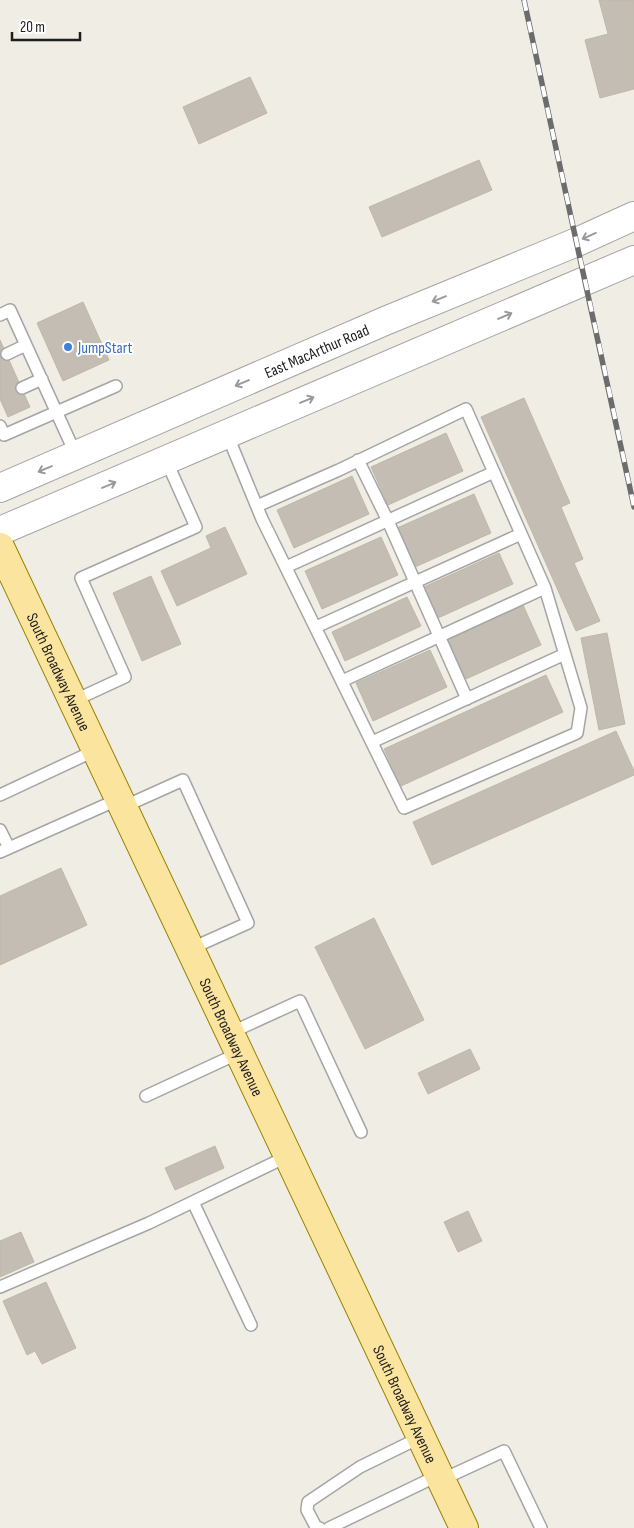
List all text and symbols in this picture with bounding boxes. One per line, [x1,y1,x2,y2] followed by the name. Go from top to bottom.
[12,10,80,42] scale bar
[20,18,45,37] text: 20 m
[582,232,597,242] one-way arrow
[432,295,447,304] one-way arrow
[497,310,512,320] one-way arrow
[262,321,372,383] street label: East MacArthur Road
[77,339,132,358] place label: JumpStart
[62,341,74,353] marker: JumpStart
[235,379,250,389] one-way arrow
[299,395,314,405] one-way arrow
[38,465,53,475] one-way arrow
[101,479,116,489] one-way arrow
[22,610,94,734] street label: South Broadway Avenue
[194,976,266,1100] street label: South Broadway Avenue
[368,1343,440,1467] street label: South Broadway Avenue

